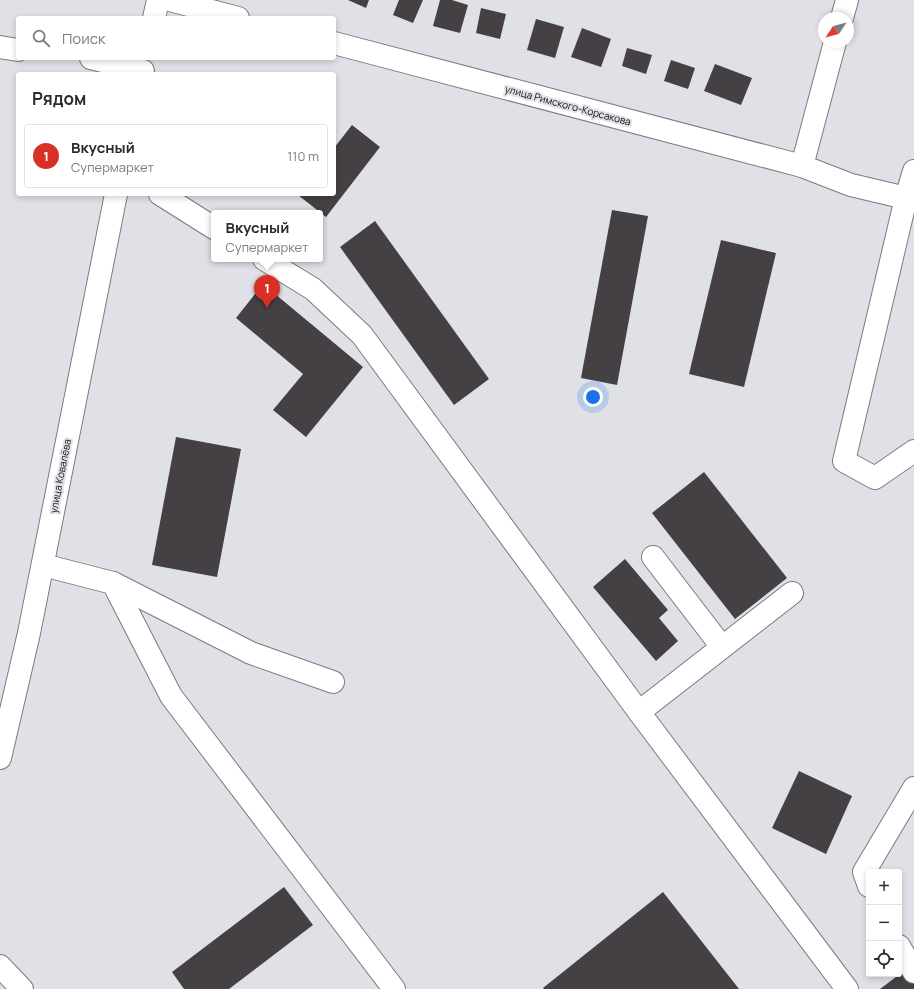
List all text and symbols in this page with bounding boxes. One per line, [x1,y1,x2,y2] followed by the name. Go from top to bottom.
[818,12,854,48] north arrow
[16,16,336,60] search box
[30,27,52,49] icon: search
[62,28,106,49] text: Поиск
[503,81,633,129] street label: улица Римского-Корсакова
[32,87,86,110] text: Рядом
[71,137,135,158] text: Вкусный
[43,147,49,165] text: 1
[287,147,319,165] text: 110 m
[71,158,154,176] text: Супермаркет
[211,210,323,262] popup
[225,217,289,238] text: Вкусный
[225,238,309,256] text: Супермаркет
[254,275,280,308] pin: 1
[583,387,603,407] your location
[46,438,74,514] street label: улица Ковалёва
[866,869,902,977] map controls
[866,869,902,905] button: +
[866,905,902,941] button: −
[866,941,902,977] button: locate

